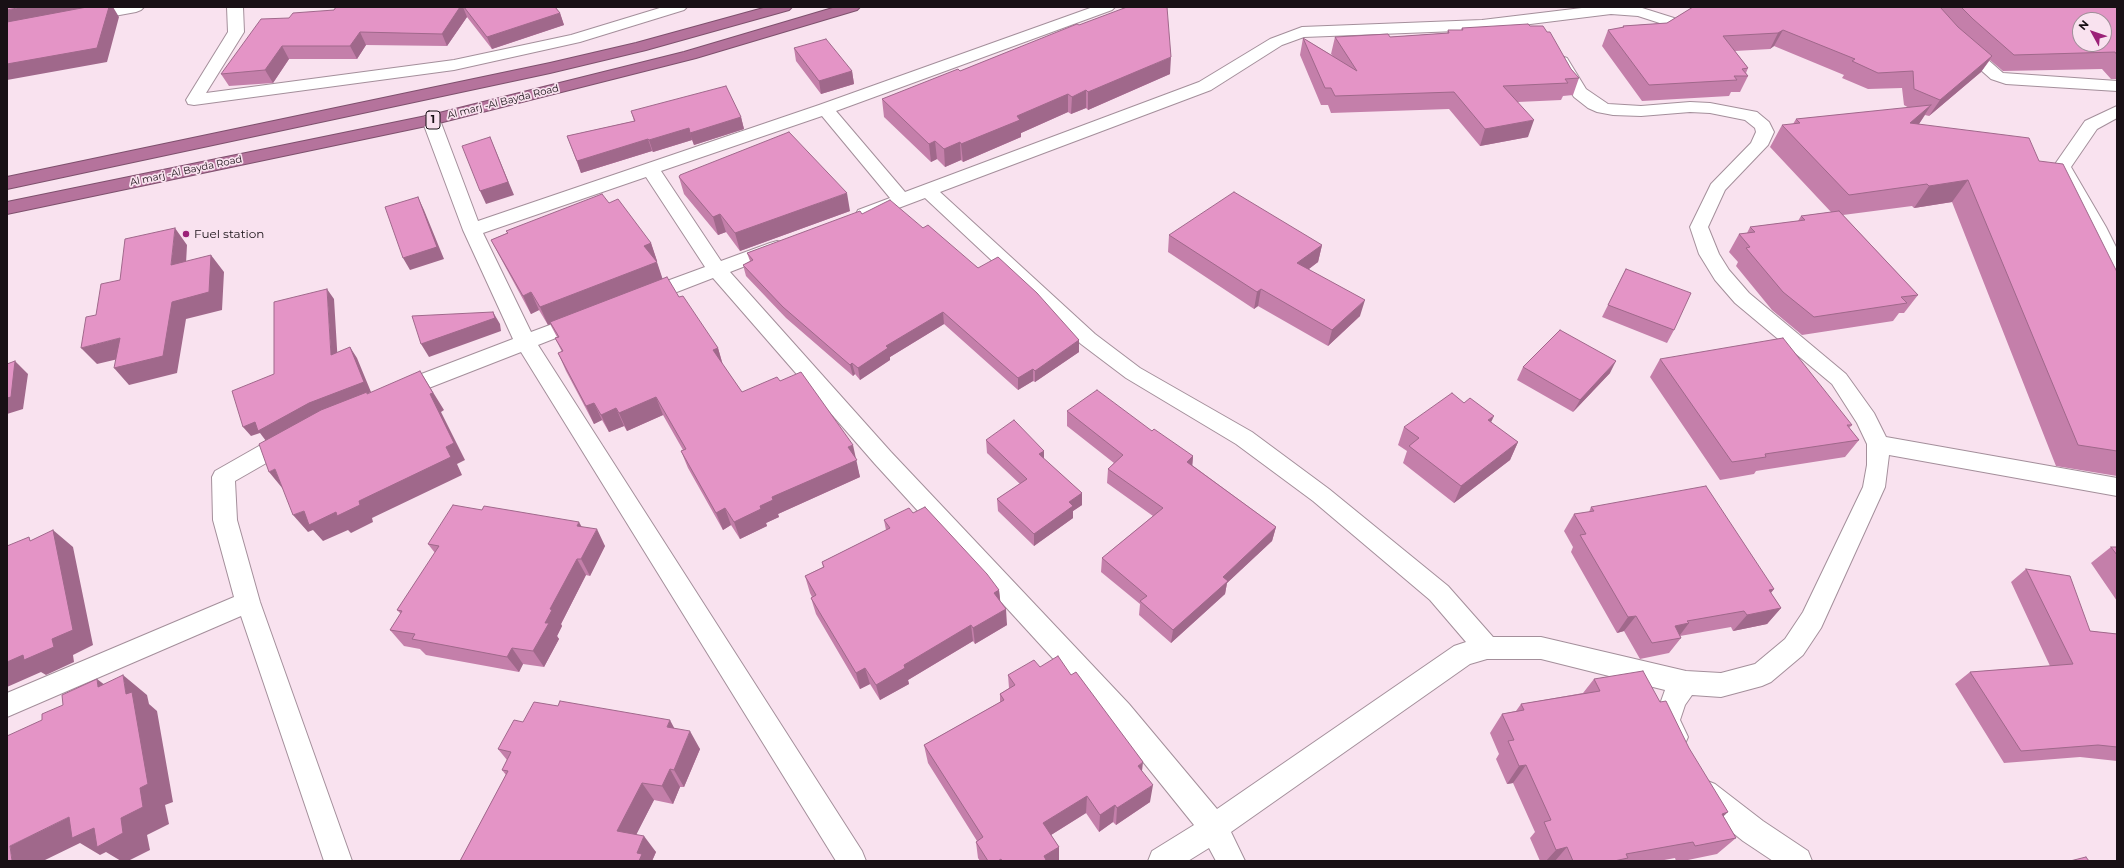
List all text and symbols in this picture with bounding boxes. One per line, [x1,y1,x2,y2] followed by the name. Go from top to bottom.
[2072,12,2112,52] north arrow
[2075,17,2092,33] text: N
[446,82,560,122] street label: Al marj -Al Bayda Road
[426,111,440,129] road number: 1
[129,153,243,189] street label: Al marj -Al Bayda Road
[194,227,264,241] place label: Fuel station
[181,229,191,239] marker: Fuel station

